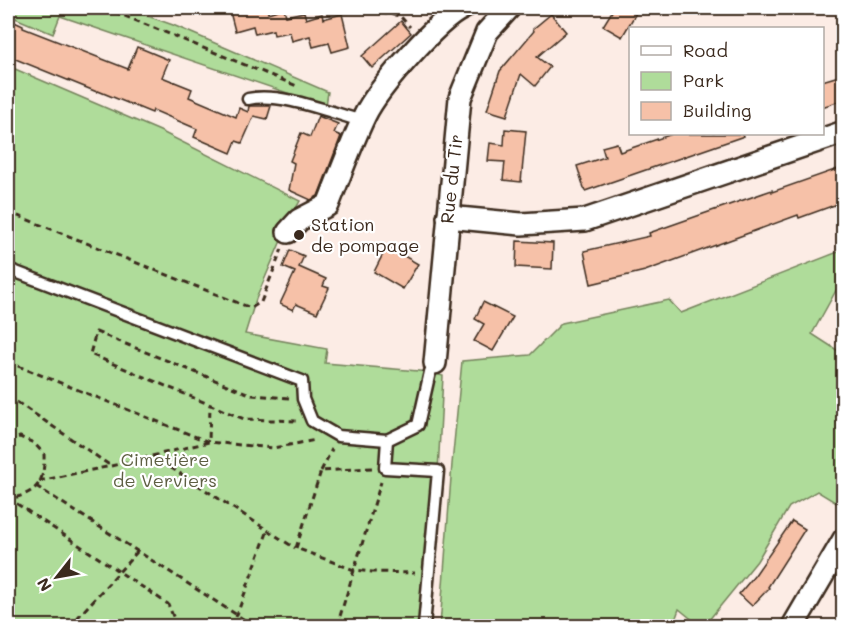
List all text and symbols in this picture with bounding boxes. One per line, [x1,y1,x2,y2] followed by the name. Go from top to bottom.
[629,27,824,135] legend
[683,38,728,62] text: Road
[683,68,724,92] text: Park
[683,98,751,122] text: Building
[434,133,468,225] street label: Rue du Tir
[311,212,419,257] place label: Station de pompage
[292,228,306,242] marker: Station de pompage
[113,447,217,492] park label: Cimetière de Verviers
[27,547,87,607] north arrow
[32,574,56,596] text: N

